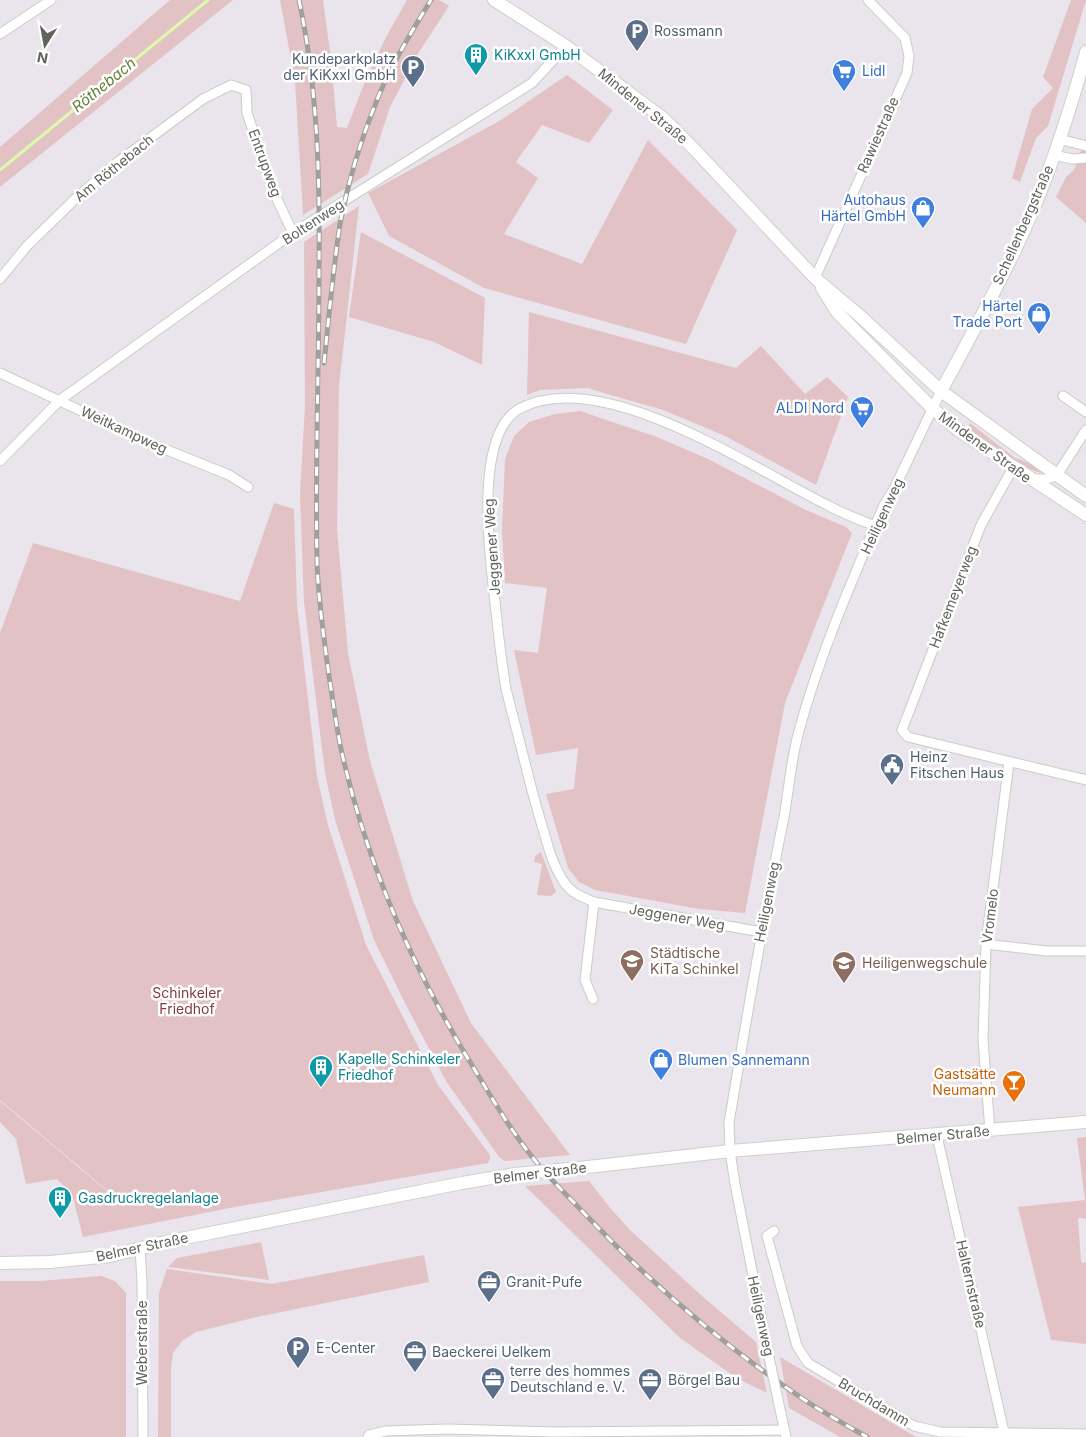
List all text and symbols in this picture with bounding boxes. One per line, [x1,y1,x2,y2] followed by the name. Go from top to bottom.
[624,18,650,52] parking icon: Rossmann
[20,20,70,70] north arrow
[654,22,723,39] place label: Rossmann
[463,42,489,76] building icon: KiKxxl GmbH
[494,46,581,63] place label: KiKxxl GmbH
[36,49,49,68] text: N
[283,50,396,83] place label: Kundeparkplatz der KiKxxl GmbH
[68,53,140,116] water label: Röthebach
[400,54,426,88] parking icon: Kundeparkplatz der KiKxxl GmbH
[831,58,857,92] supermarket icon: Lidl
[862,62,885,79] place label: Lidl
[595,64,691,147] street label: Mindener Straße
[853,94,902,176] street label: Rawiestraße
[245,127,286,199] street label: Entrupweg
[71,131,157,205] street label: Am Röthebach
[989,162,1057,287] street label: Schellenbergstraße
[821,191,906,224] place label: Autohaus Härtel GmbH
[279,195,347,248] street label: Boltenweg
[910,195,936,229] shop icon: Autohaus Härtel GmbH
[953,297,1022,330] place label: Härtel Trade Port
[1026,301,1052,335] shop icon: Härtel Trade Port
[849,395,875,429] supermarket icon: ALDI Nord
[776,399,844,416] place label: ALDI Nord
[78,402,170,457] street label: Weitkampweg
[936,407,1035,486] street label: Mindener Straße
[857,475,907,556] street label: Heiligenweg
[480,498,503,596] street label: Jeggener Weg
[925,543,980,650] street label: Hafkemeyerweg
[910,748,1004,781] place label: Heinz Fitschen Haus
[879,752,905,786] public building icon: Heinz Fitschen Haus
[750,860,783,944] street label: Heiligenweg
[978,887,1001,944] street label: Vromelo
[628,900,726,933] street label: Jeggener Weg
[650,944,739,977] place label: Städtische KiTa Schinkel
[619,948,645,982] school or university icon: Städtische KiTa Schinkel
[831,950,857,984] school or university icon: Heiligenwegschule
[862,954,987,971] place label: Heiligenwegschule
[152,984,222,1017] park label: Schinkeler Friedhof
[648,1047,674,1081] shop icon: Blumen Sannemann
[338,1050,460,1083] place label: Kapelle Schinkeler Friedhof
[678,1051,810,1068] place label: Blumen Sannemann
[308,1054,334,1088] building icon: Kapelle Schinkeler Friedhof
[932,1065,996,1098] place label: Gastsätte Neumann
[1001,1069,1027,1103] bar icon: Gastsätte Neumann
[895,1122,990,1147] street label: Belmer Straße
[492,1158,588,1187] street label: Belmer Straße
[47,1185,73,1219] building icon: Gasdruckregelanlage
[78,1189,219,1206] place label: Gasdruckregelanlage
[94,1228,190,1265] street label: Belmer Straße
[953,1238,990,1330] street label: Halternstraße
[476,1269,502,1303] office icon: Granit-Pufe
[506,1273,582,1290] place label: Granit-Pufe
[745,1274,778,1358] street label: Heiligenweg
[133,1300,150,1386] street label: Weberstraße
[285,1335,311,1369] parking icon: E-Center
[316,1339,375,1356] place label: E-Center
[402,1339,428,1373] office icon: Baeckerei Uelkem
[432,1343,551,1360] place label: Baeckerei Uelkem
[510,1362,630,1395] place label: terre des hommes Deutschland e. V.
[480,1366,506,1400] office icon: terre des hommes Deutschland e. V.
[637,1367,663,1401] office icon: Börgel Bau
[668,1371,740,1388] place label: Börgel Bau
[836,1374,913,1429] street label: Bruchdamm

